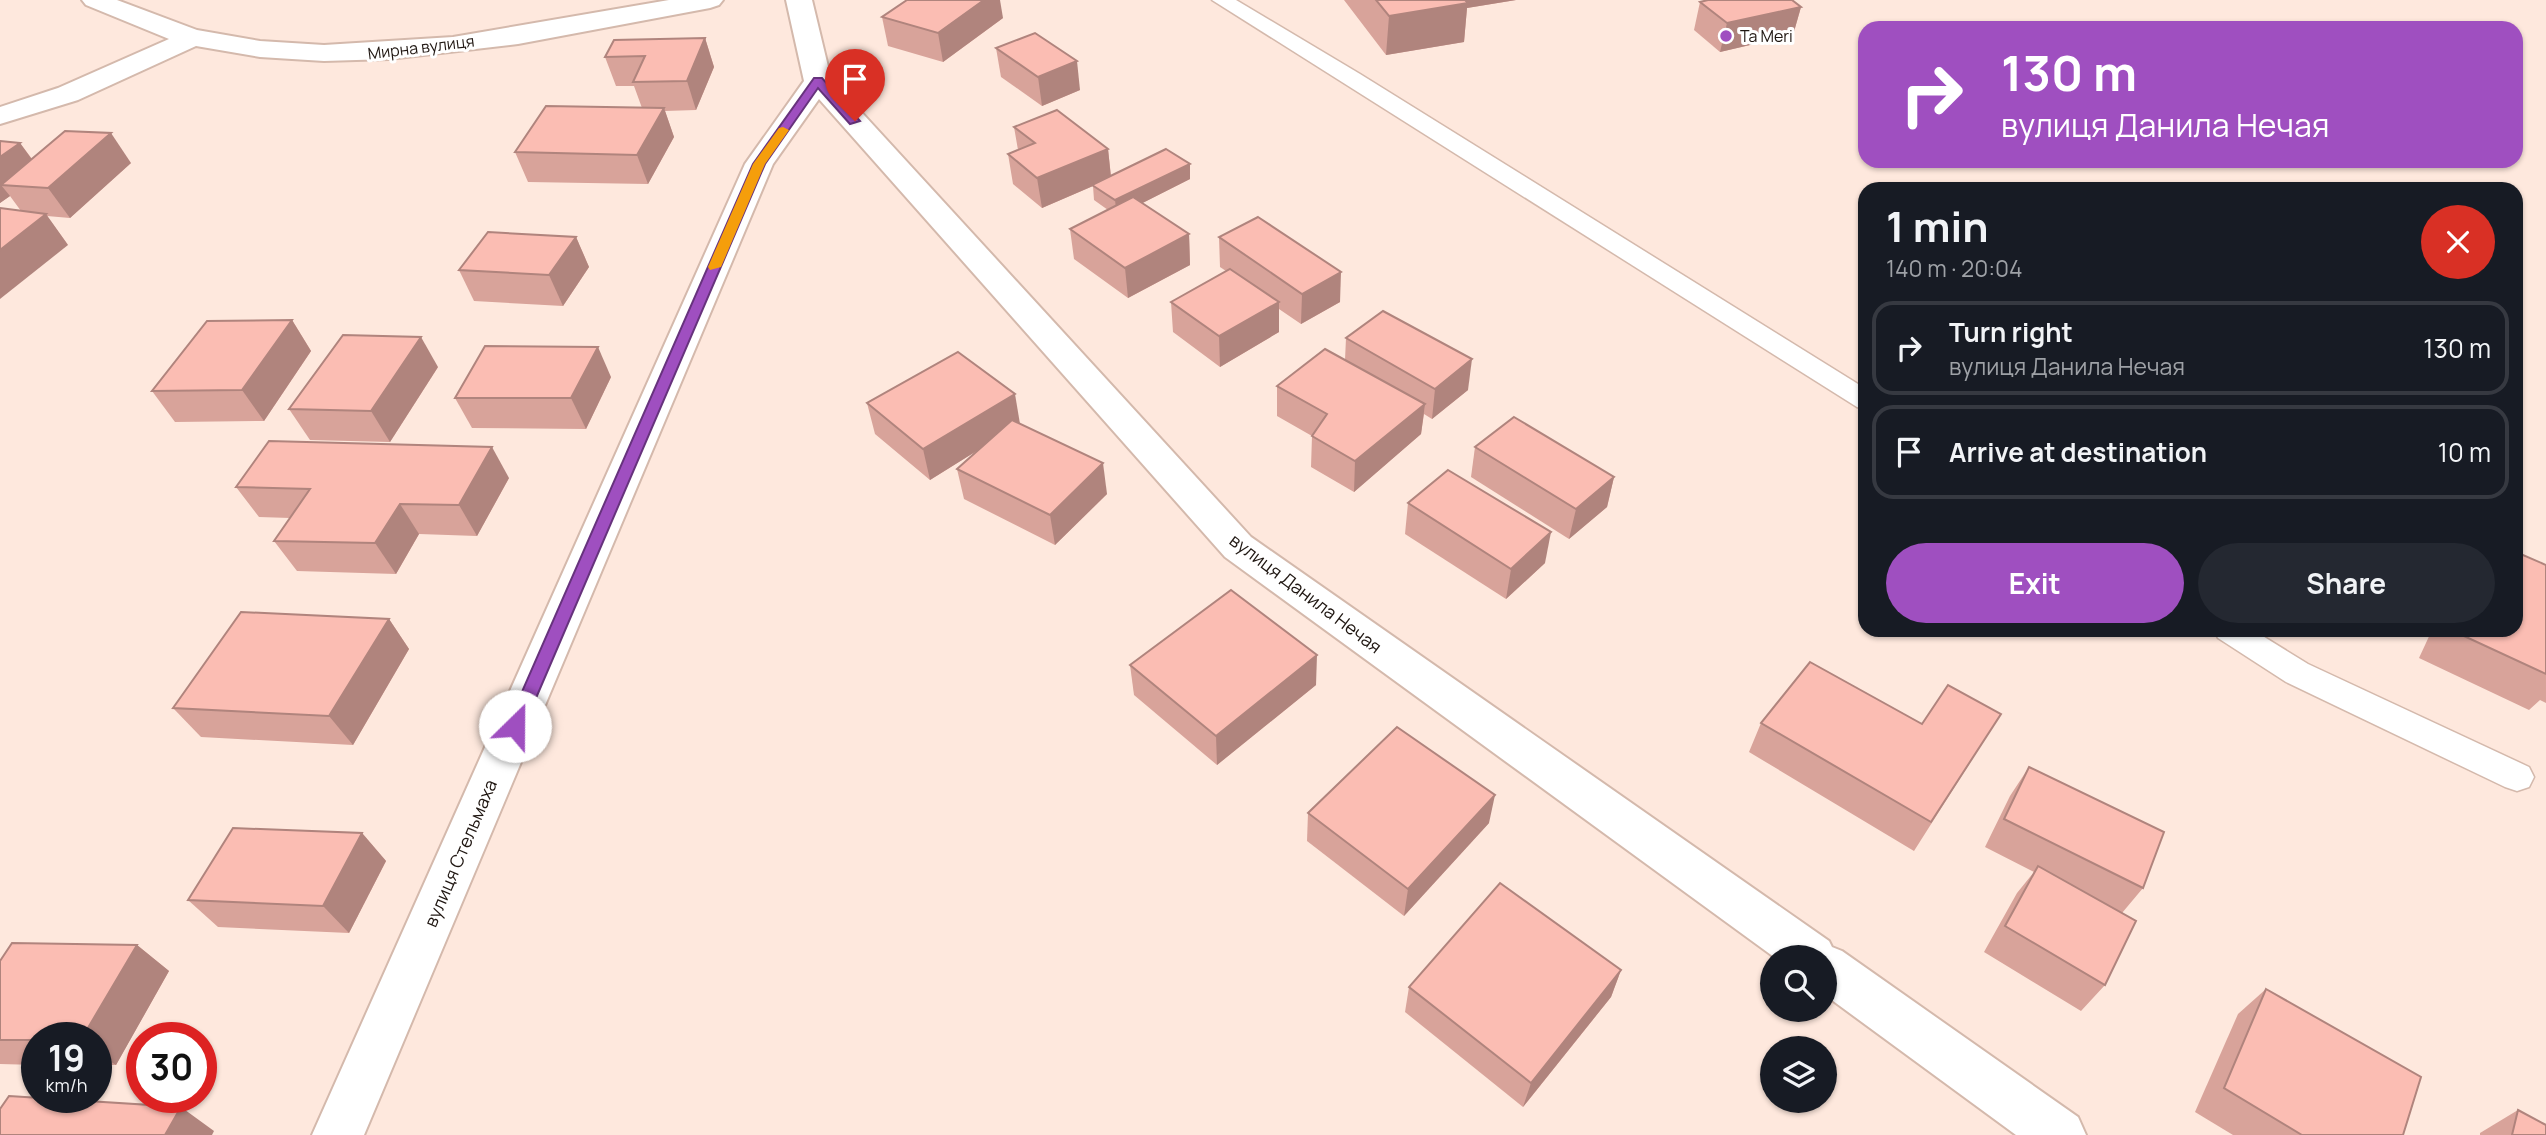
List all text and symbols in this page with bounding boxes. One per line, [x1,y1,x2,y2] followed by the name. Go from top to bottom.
[1740,25,1793,47] place label: Ta Meri
[1718,28,1734,44] marker: Ta Meri
[366,30,476,64] street label: Мирна вулиця
[2001,39,2137,106] text: 130 m
[825,49,885,121] pin
[1886,49,1977,140] icon: right
[836,60,874,98] icon: arrive
[2001,103,2329,147] text: вулиця Данила Нечая
[1886,197,1989,255] text: 1 min
[2421,205,2495,279] button: close
[1886,252,2023,284] text: 140 m · 20:04
[1949,314,2073,350] text: Turn right
[1890,329,1928,367] icon: right
[2423,330,2491,366] text: 130 m
[1949,350,2185,382] text: вулиця Данила Нечая
[1890,433,1928,471] icon: arrive
[1949,434,2207,470] text: Arrive at destination
[2438,434,2491,470] text: 10 m
[1225,528,1387,658] street label: вулиця Данила Нечая
[1886,543,2184,623] button: Exit
[2198,543,2495,623] button: Share
[478,689,552,763] position arrow
[418,776,502,930] street label: вулиця Стельмаха
[1760,945,1837,1113] map controls
[1760,945,1837,1022] button: search
[126,1022,217,1113] speed limit sign: 30
[48,1034,85,1082] text: 19
[1760,1036,1837,1113] button: layers
[46,1073,87,1097] text: km/h

